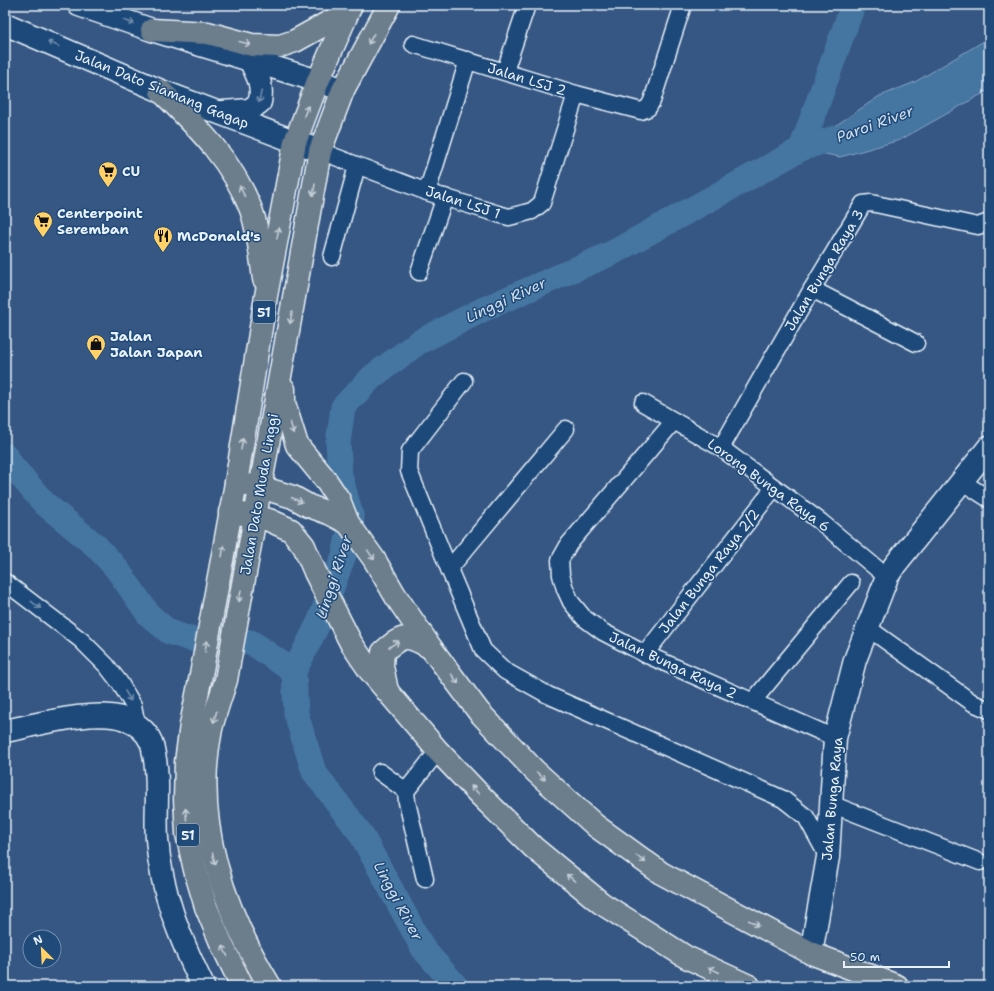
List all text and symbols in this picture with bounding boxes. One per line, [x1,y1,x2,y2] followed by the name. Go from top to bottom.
[122,19,135,26] one-way arrow
[366,33,374,45] one-way arrow
[47,40,59,48] one-way arrow
[239,40,252,47] one-way arrow
[72,46,252,132] street label: Jalan Dato Siamang Gagap
[485,58,569,100] street label: Jalan LSJ 2
[256,90,264,103] one-way arrow
[834,100,917,147] water label: Paroi River
[303,106,311,118] one-way arrow
[97,160,119,188] supermarket icon: CU
[122,162,140,180] place label: CU
[423,181,503,223] street label: Jalan LSJ 1
[309,183,317,196] one-way arrow
[238,185,246,197] one-way arrow
[57,204,143,238] place label: Centerpoint Seremban
[781,206,867,334] street label: Jalan Bunga Raya 3
[32,210,54,238] supermarket icon: Centerpoint Seremban
[152,225,174,253] restaurant icon: McDonald's
[177,227,261,245] place label: McDonald's
[274,227,282,240] one-way arrow
[462,272,550,327] water label: Linggi River
[253,301,275,323] road number: 51
[287,311,295,324] one-way arrow
[110,327,203,361] place label: Jalan Jalan Japan
[85,333,107,361] shop icon: Jalan Jalan Japan
[236,412,282,576] street label: Jalan Dato Muda Linggi
[289,421,296,434] one-way arrow
[704,434,834,536] street label: Lorong Bunga Raya 6
[238,438,246,451] one-way arrow
[291,497,303,504] one-way arrow
[655,505,763,637] street label: Jalan Bunga Raya 2/2
[311,532,357,621] water label: Linggi River
[219,545,227,558] one-way arrow
[367,549,375,560] one-way arrow
[236,589,244,602] one-way arrow
[31,601,42,610] one-way arrow
[606,627,740,703] street label: Jalan Bunga Raya 2
[202,640,210,653] one-way arrow
[388,640,399,648] one-way arrow
[450,674,459,685] one-way arrow
[124,690,132,701] one-way arrow
[211,710,218,723] one-way arrow
[818,736,846,862] street label: Jalan Bunga Raya
[536,772,546,781] one-way arrow
[471,785,480,795] one-way arrow
[182,807,189,820] one-way arrow
[177,824,199,846] road number: 51
[211,853,219,866] one-way arrow
[636,855,647,863] one-way arrow
[369,858,428,945] water label: Linggi River
[566,874,576,883] one-way arrow
[748,919,760,927] one-way arrow
[22,929,62,969] north arrow
[31,932,45,949] text: N
[844,943,949,969] scale bar
[221,946,228,958] one-way arrow
[850,949,880,965] text: 50 m
[708,966,720,973] one-way arrow

